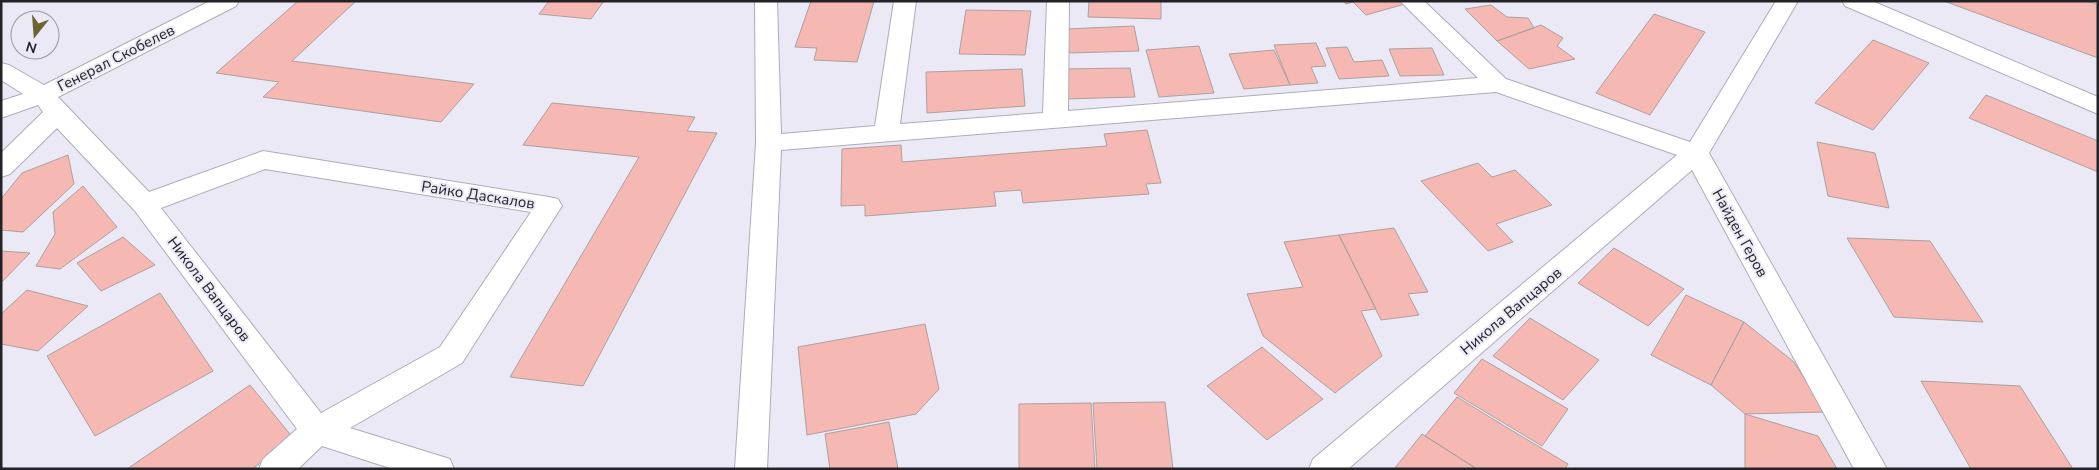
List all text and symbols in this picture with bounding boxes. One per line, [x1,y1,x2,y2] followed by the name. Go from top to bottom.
[10,10,60,60] north arrow
[54,20,178,96] street label: Генерал Скобелев
[24,36,39,58] text: N
[420,176,536,214] street label: Райко Даскалов
[1708,185,1772,281] street label: Найден Геров
[163,232,255,346] street label: Никола Вапцаров
[1456,263,1566,359] street label: Никола Вапцаров

